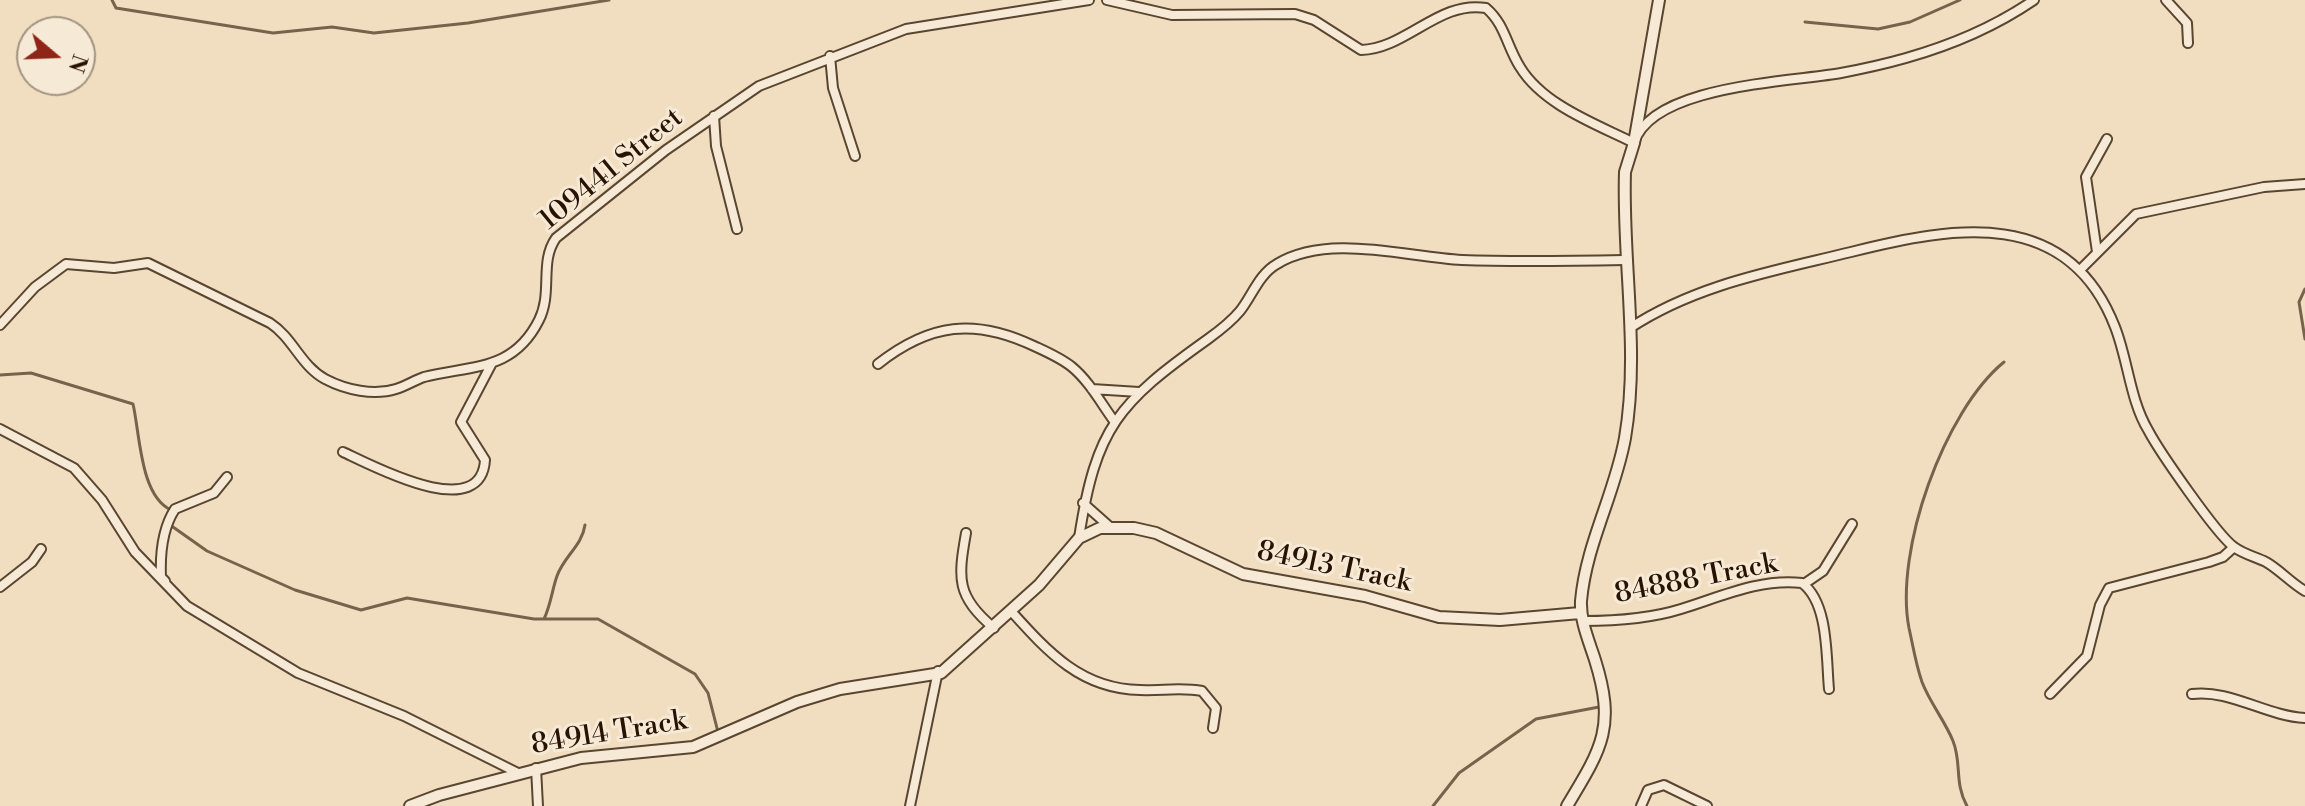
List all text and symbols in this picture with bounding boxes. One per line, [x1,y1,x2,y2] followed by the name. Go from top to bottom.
[16,16,96,96] north arrow
[62,51,93,76] text: N
[534,102,690,238] street label: 109441 Street
[1254,535,1414,601] street label: 84913 Track
[1612,548,1780,612] street label: 84888 Track
[529,705,689,763] street label: 84914 Track

